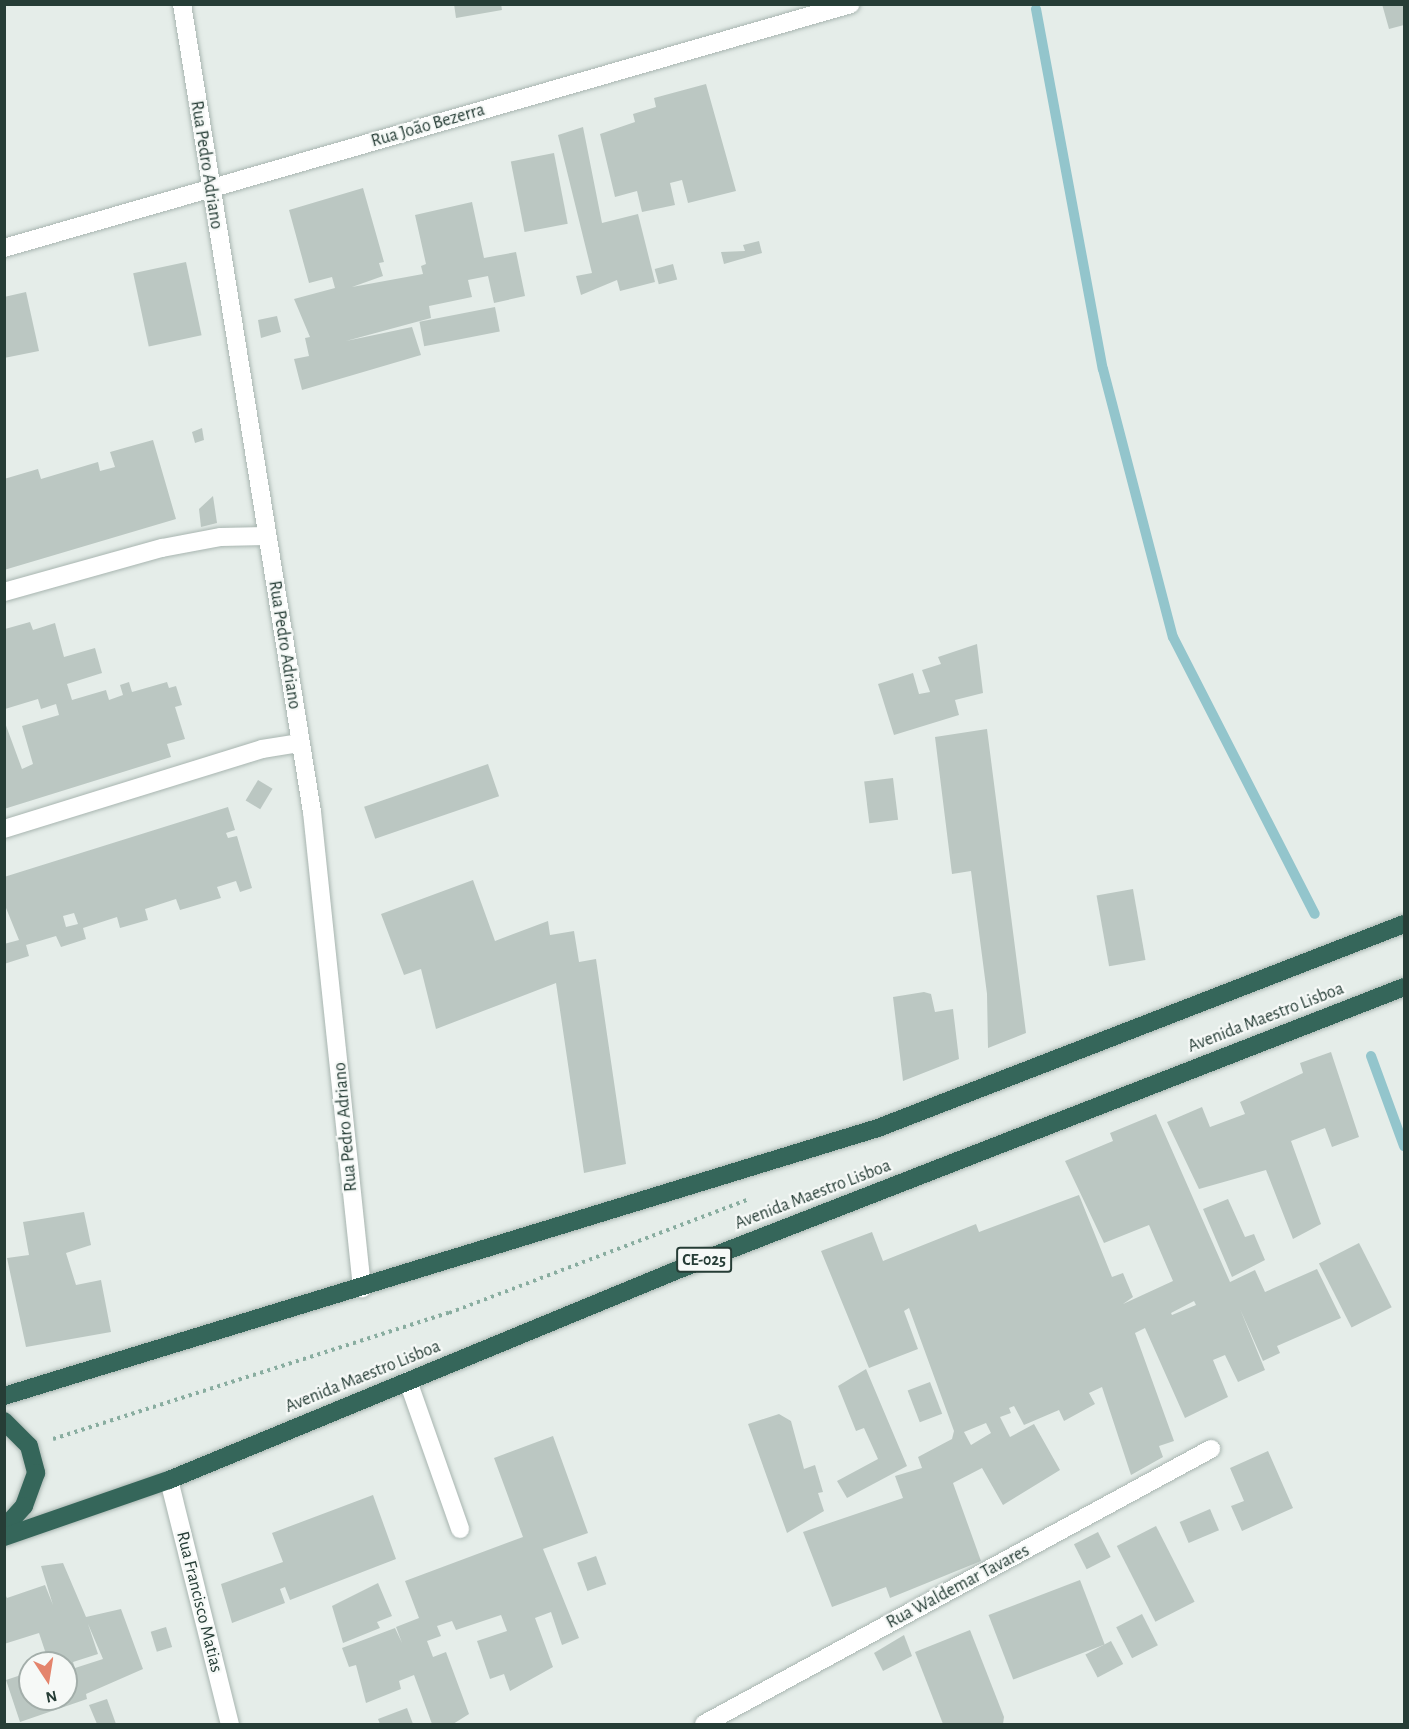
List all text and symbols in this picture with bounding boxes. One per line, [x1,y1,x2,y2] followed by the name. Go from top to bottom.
[185,99,227,231] street label: Rua Pedro Adriano
[369,99,487,153] street label: Rua João Bezerra
[263,579,305,711] street label: Rua Pedro Adriano
[1185,978,1347,1058] street label: Avenida Maestro Lisboa
[330,1061,362,1193] street label: Rua Pedro Adriano
[732,1155,894,1235] street label: Avenida Maestro Lisboa
[676,1247,732,1273] road number: CE-025
[282,1336,444,1418] street label: Avenida Maestro Lisboa
[171,1529,227,1675] street label: Rua Francisco Matias
[883,1540,1033,1634] street label: Rua Waldemar Tavares
[18,1651,78,1711] north arrow
[44,1688,58,1706] text: N

